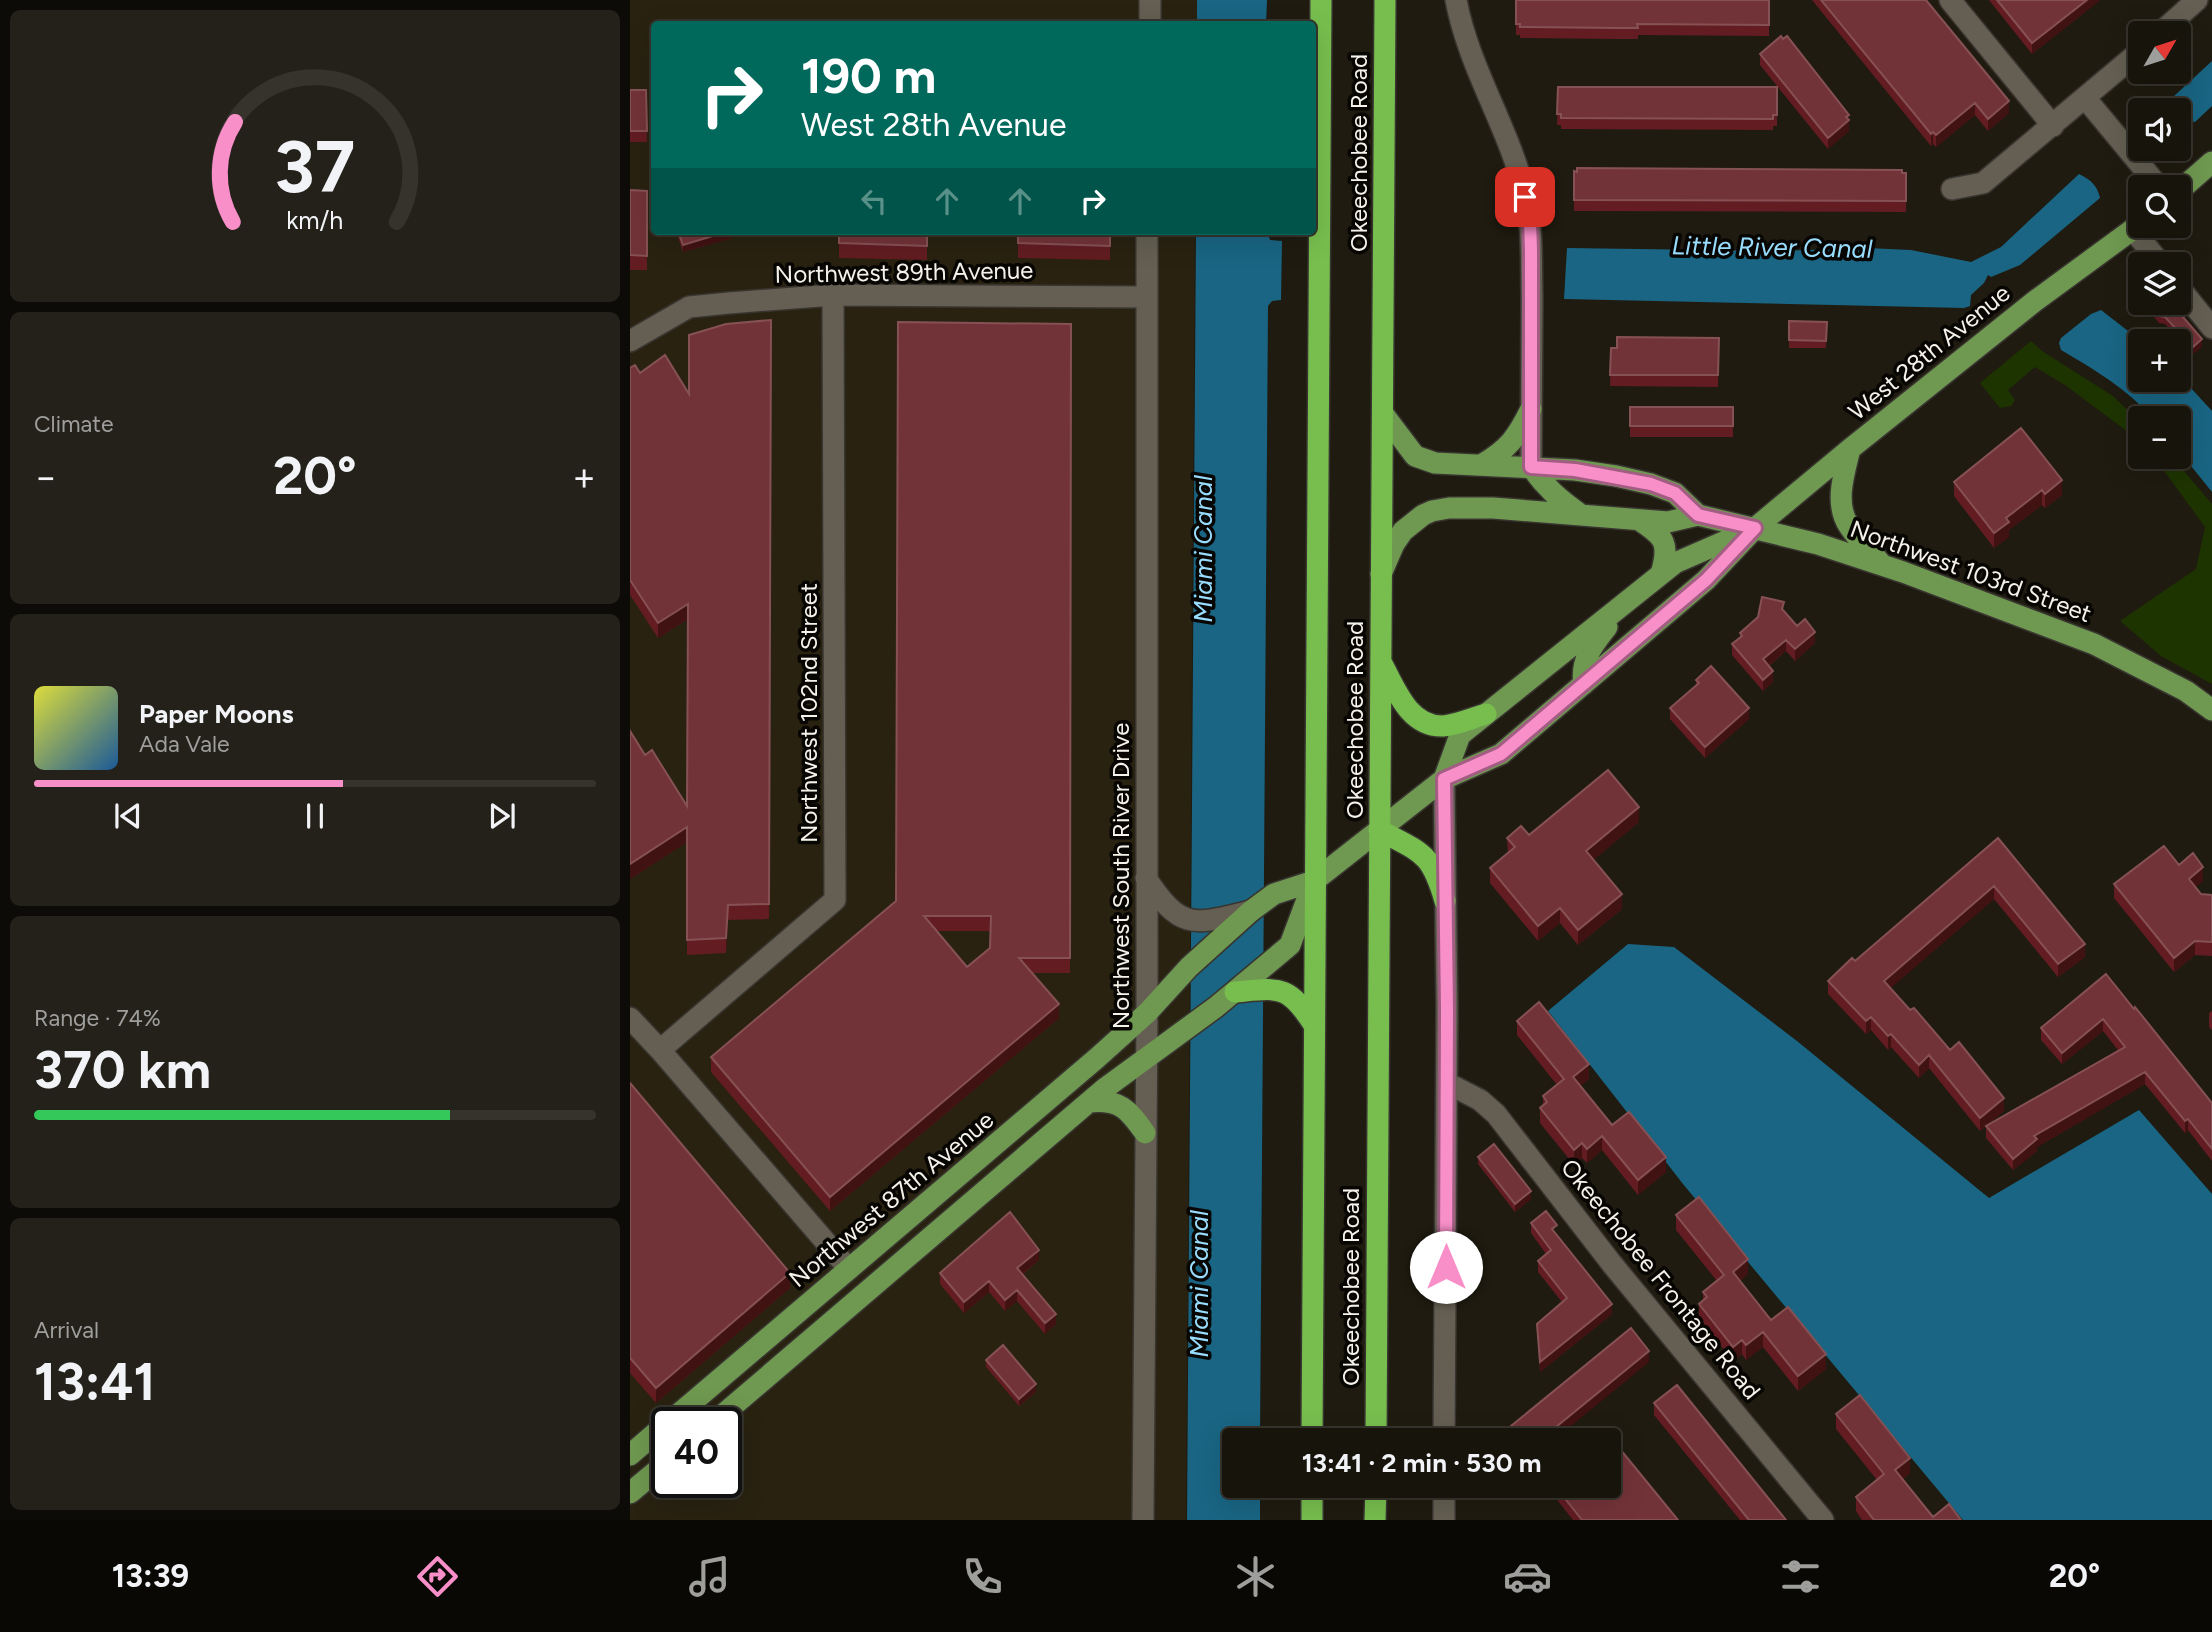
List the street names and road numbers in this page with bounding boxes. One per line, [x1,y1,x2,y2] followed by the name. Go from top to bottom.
[1344,54,1373,252] street label: Okeechobee Road
[774,255,1034,289] street label: Northwest 89th Avenue
[1843,278,2015,426] street label: West 28th Avenue
[1847,514,2095,628] street label: Northwest 103rd Street
[794,583,823,843] street label: Northwest 102nd Street
[1340,621,1369,819] street label: Okeechobee Road
[1106,723,1135,1029] street label: Northwest South River Drive
[783,1105,999,1293] street label: Northwest 87th Avenue
[1555,1153,1767,1405] street label: Okeechobee Frontage Road
[1336,1188,1365,1386] street label: Okeechobee Road

